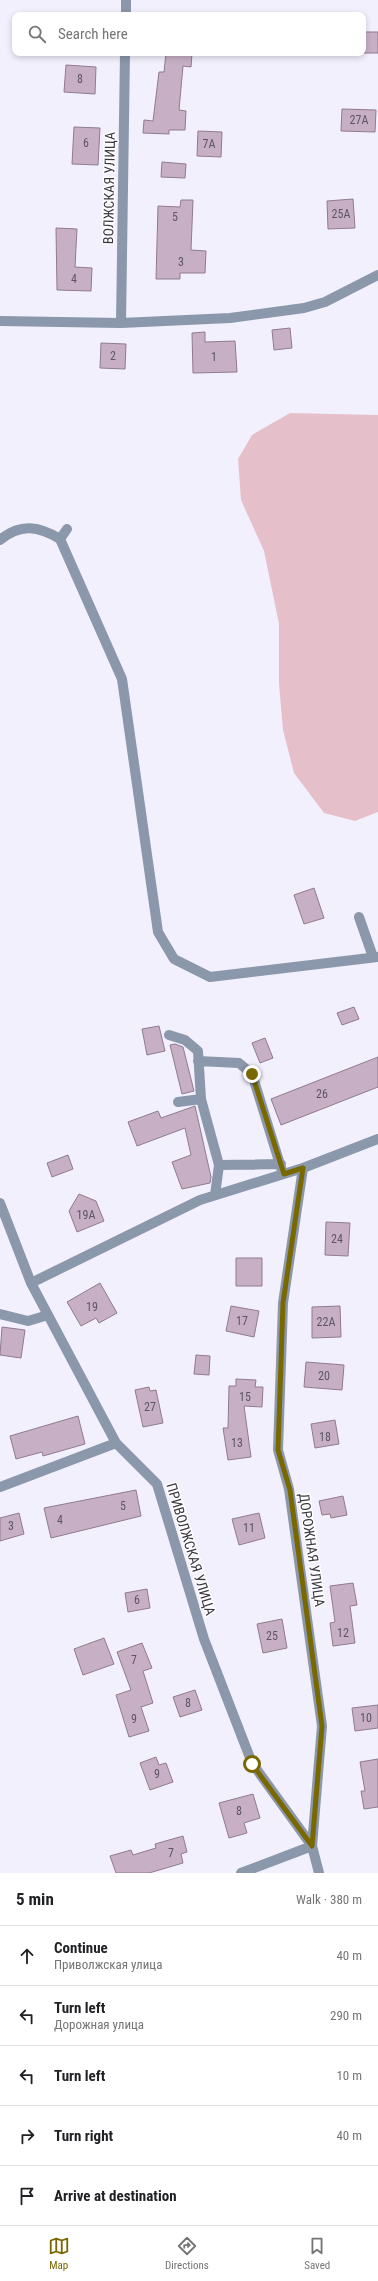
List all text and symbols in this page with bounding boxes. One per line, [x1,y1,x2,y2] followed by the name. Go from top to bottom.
[12,12,366,56] search box
[26,23,48,45] icon: search
[58,25,128,43] text: Search here
[77,72,83,86] house number: 8
[350,113,368,127] house number: 27А
[100,132,118,244] street label: ВОЛЖСКАЯ УЛИЦА
[83,136,89,150] house number: 6
[203,137,216,151] house number: 7А
[332,207,350,221] house number: 25А
[172,210,178,224] house number: 5
[178,255,184,269] house number: 3
[71,272,77,286] house number: 4
[110,349,116,363] house number: 2
[211,350,217,364] house number: 1
[243,1065,261,1083] route end
[316,1087,328,1101] house number: 26
[77,1208,95,1222] house number: 19А
[331,1232,343,1246] house number: 24
[86,1300,98,1314] house number: 19
[236,1314,248,1328] house number: 17
[317,1315,335,1329] house number: 22А
[318,1369,330,1383] house number: 20
[239,1390,251,1404] house number: 15
[144,1400,156,1414] house number: 27
[319,1430,331,1444] house number: 18
[231,1436,243,1450] house number: 13
[163,1481,219,1617] street label: ПРИВОЛЖСКАЯ УЛИЦА
[296,1492,328,1608] street label: ДОРОЖНАЯ УЛИЦА
[120,1499,126,1513] house number: 5
[57,1513,63,1527] house number: 4
[8,1519,14,1533] house number: 3
[243,1521,255,1535] house number: 11
[134,1593,140,1607] house number: 6
[337,1626,349,1640] house number: 12
[266,1629,278,1643] house number: 25
[131,1653,137,1667] house number: 7
[185,1696,191,1710] house number: 8
[360,1711,372,1725] house number: 10
[131,1712,137,1726] house number: 9
[243,1755,261,1773] route start
[154,1767,160,1781] house number: 9
[236,1804,242,1818] house number: 8
[168,1846,174,1860] house number: 7
[16,1889,54,1909] text: 5 min
[296,1892,362,1907] text: Walk · 380 m
[54,1939,108,1957] text: Continue
[16,1945,38,1967] icon: ahead
[336,1948,362,1963] text: 40 m
[54,1957,162,1972] text: Приволжская улица
[54,1999,105,2017] text: Turn left
[16,2005,38,2027] icon: left
[330,2008,362,2023] text: 290 m
[54,2017,144,2032] text: Дорожная улица
[16,2065,38,2087] icon: left
[54,2067,105,2085] text: Turn left
[336,2068,362,2083] text: 10 m
[16,2125,38,2147] icon: right
[54,2127,113,2145] text: Turn right
[336,2128,362,2143] text: 40 m
[16,2185,38,2207] icon: arrive
[54,2187,177,2205] text: Arrive at destination
[48,2235,70,2272] tab: Map
[165,2235,209,2272] tab: Directions
[304,2235,330,2272] tab: Saved

